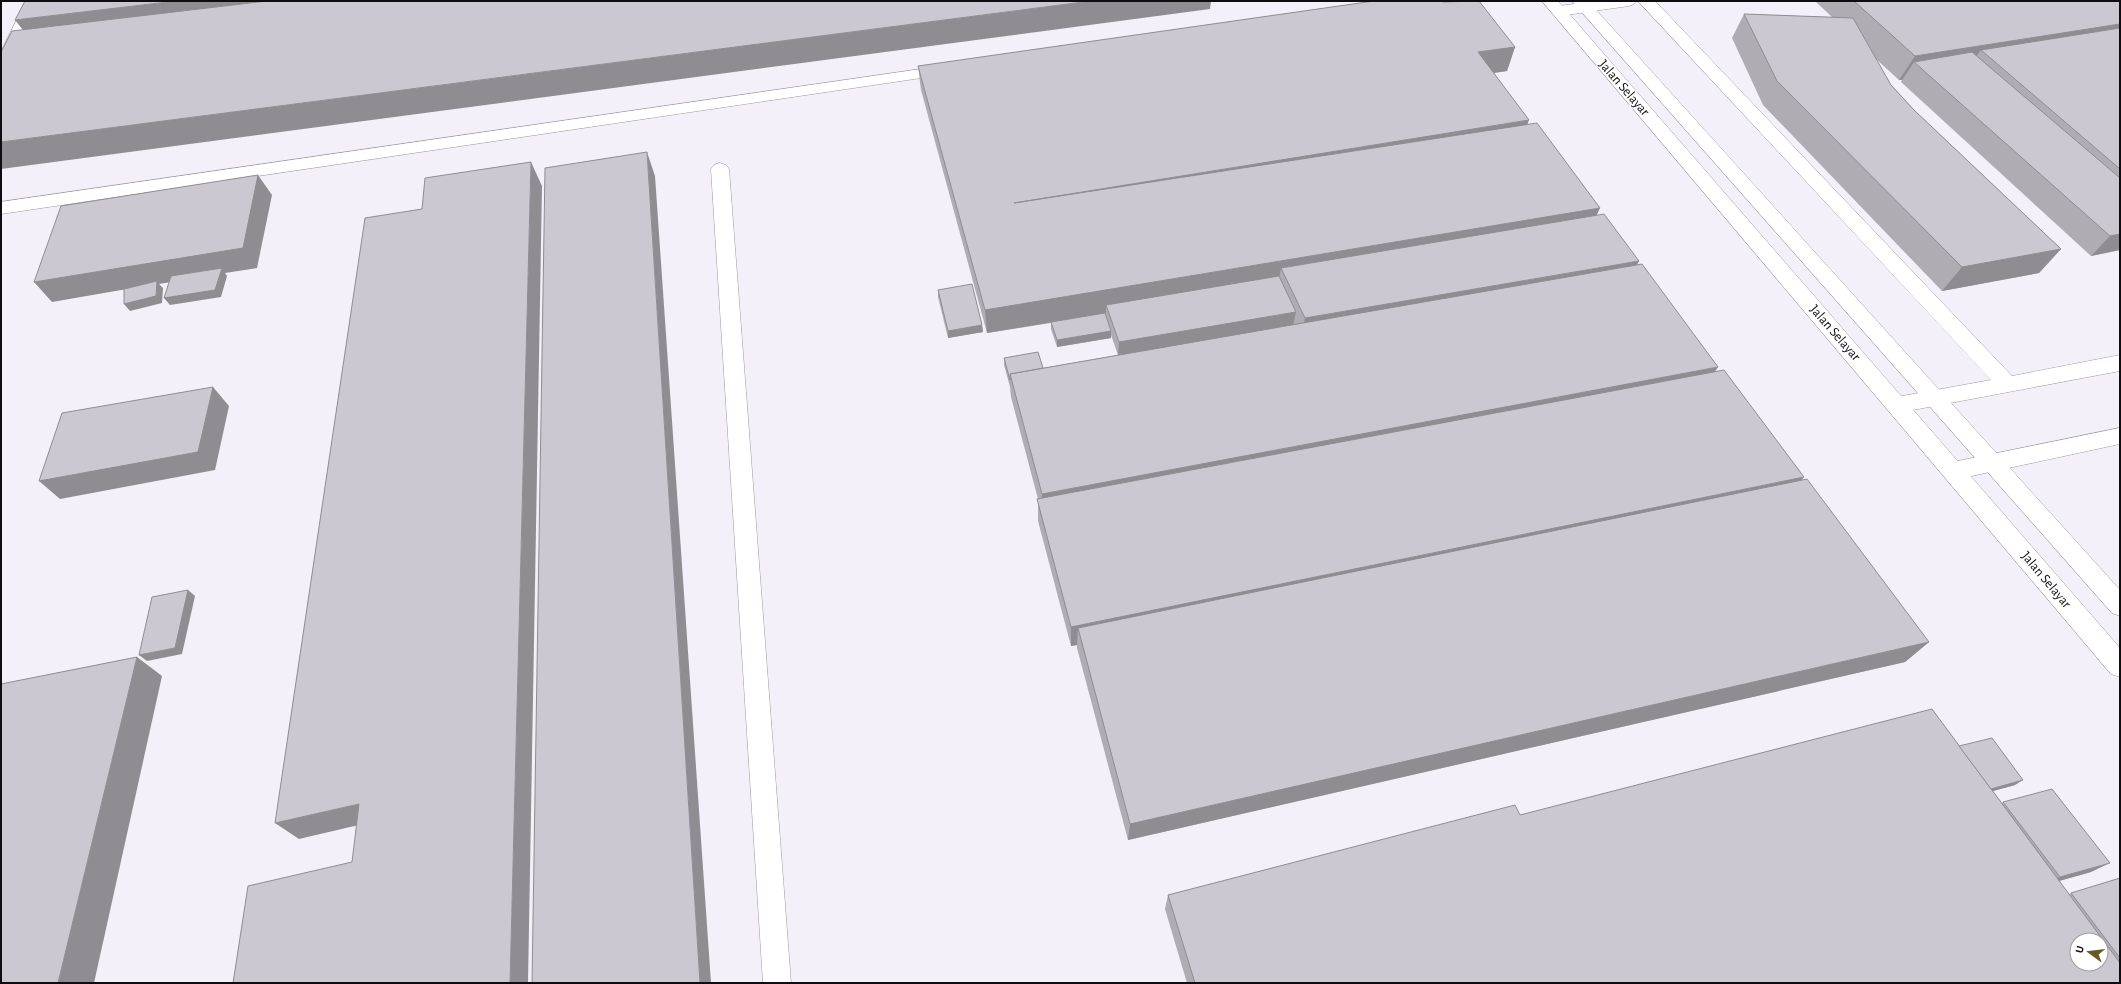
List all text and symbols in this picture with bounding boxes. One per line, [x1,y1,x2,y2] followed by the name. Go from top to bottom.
[1596,57,1652,119] street label: Jalan Selayar
[1807,302,1863,364] street label: Jalan Selayar
[2018,549,2074,611] street label: Jalan Selayar
[2069,932,2109,972] north arrow
[2074,945,2086,954] text: U

